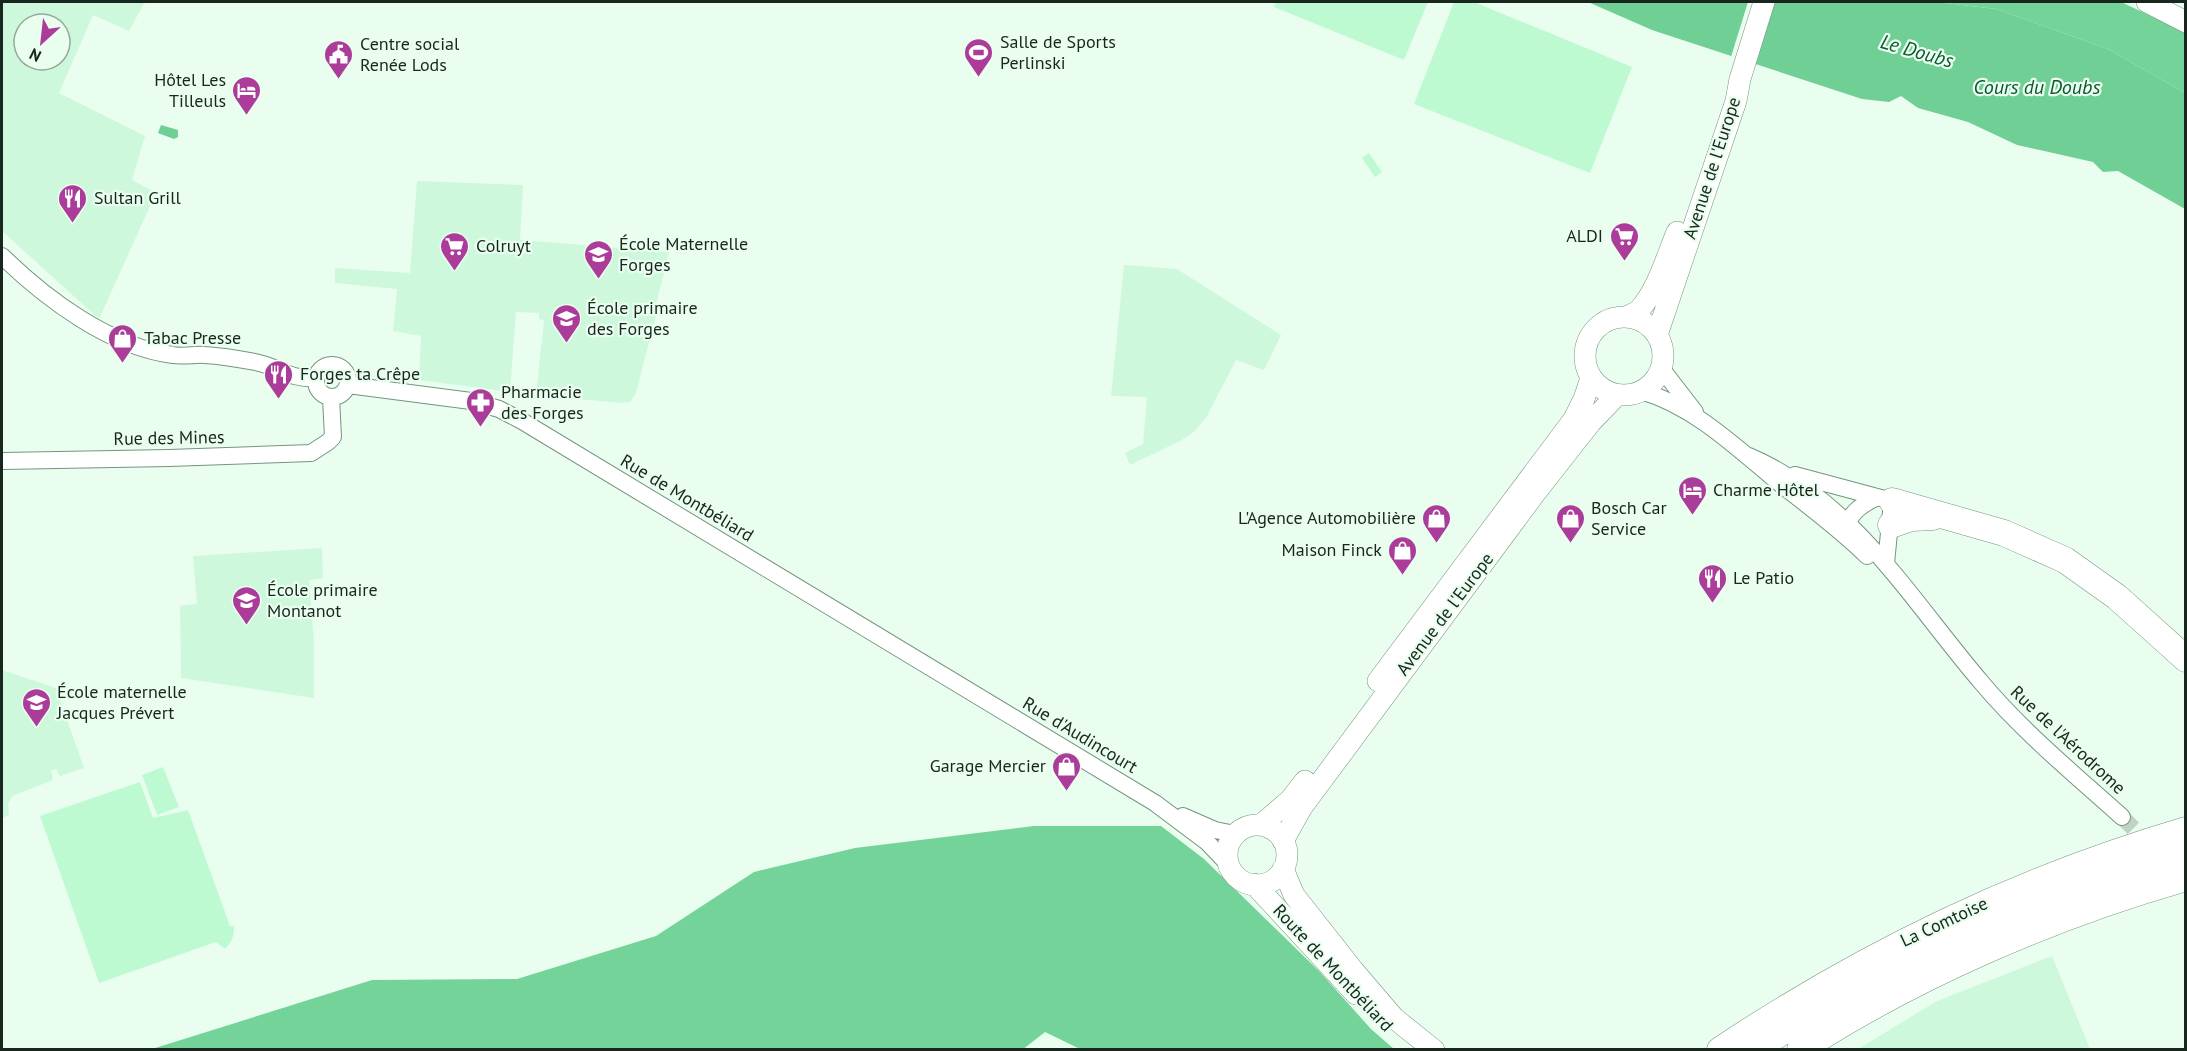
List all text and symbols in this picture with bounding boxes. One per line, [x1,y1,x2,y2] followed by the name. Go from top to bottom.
[12,12,72,72] north arrow
[1877,28,1957,74] water label: Le Doubs
[1000,30,1116,74] place label: Salle de Sports Perlinski
[360,32,460,76] place label: Centre social Renée Lods
[963,36,995,78] sports icon: Salle de Sports Perlinski
[323,38,355,80] public building icon: Centre social Renée Lods
[26,44,44,67] text: N
[154,68,226,112] place label: Hôtel Les Tilleuls
[231,74,263,116] hotel icon: Hôtel Les Tilleuls
[1974,74,2100,100] water label: Cours du Doubs
[1678,94,1745,242] street label: Avenue de l'Europe
[57,182,89,224] restaurant icon: Sultan Grill
[94,186,181,209] place label: Sultan Grill
[1608,220,1640,262] supermarket icon: ALDI
[1566,224,1603,247] place label: ALDI
[439,230,471,272] supermarket icon: Colruyt
[619,232,748,276] place label: École Maternelle Forges
[476,234,531,257] place label: Colruyt
[582,238,614,280] school or university icon: École Maternelle Forges
[587,296,698,340] place label: École primaire des Forges
[550,302,582,344] school or university icon: École primaire des Forges
[107,322,139,364] shop icon: Tabac Presse
[144,326,241,349] place label: Tabac Presse
[263,358,295,400] restaurant icon: Forges ta Crêpe
[300,362,420,385] place label: Forges ta Crêpe
[501,380,584,424] place label: Pharmacie des Forges
[464,386,496,428] pharmacy icon: Pharmacie des Forges
[113,425,225,450] street label: Rue des Mines
[616,449,758,546] street label: Rue de Montbéliard
[1676,474,1708,516] hotel icon: Charme Hôtel
[1713,478,1820,501] place label: Charme Hôtel
[1591,496,1667,540] place label: Bosch Car Service
[1421,502,1453,544] shop icon: L'Agence Automobilière
[1554,502,1586,544] shop icon: Bosch Car Service
[1238,506,1416,529] place label: L'Agence Automobilière
[1387,534,1419,576] shop icon: Maison Finck
[1281,538,1382,561] place label: Maison Finck
[1391,548,1498,680] street label: Avenue de l'Europe
[1696,562,1728,604] restaurant icon: Le Patio
[1733,566,1794,589] place label: Le Patio
[267,578,378,622] place label: École primaire Montanot
[230,584,262,626] school or university icon: École primaire Montanot
[56,680,187,724] place label: École maternelle Jacques Prévert
[2006,680,2131,799] street label: Rue de l'Aérodrome
[20,686,52,728] school or university icon: École maternelle Jacques Prévert
[1019,691,1142,778] street label: Rue d'Audincourt
[1051,750,1083,792] shop icon: Garage Mercier
[930,754,1046,777] place label: Garage Mercier
[1896,891,1991,952] street label: La Comtoise
[1268,899,1398,1036] street label: Route de Montbéliard

